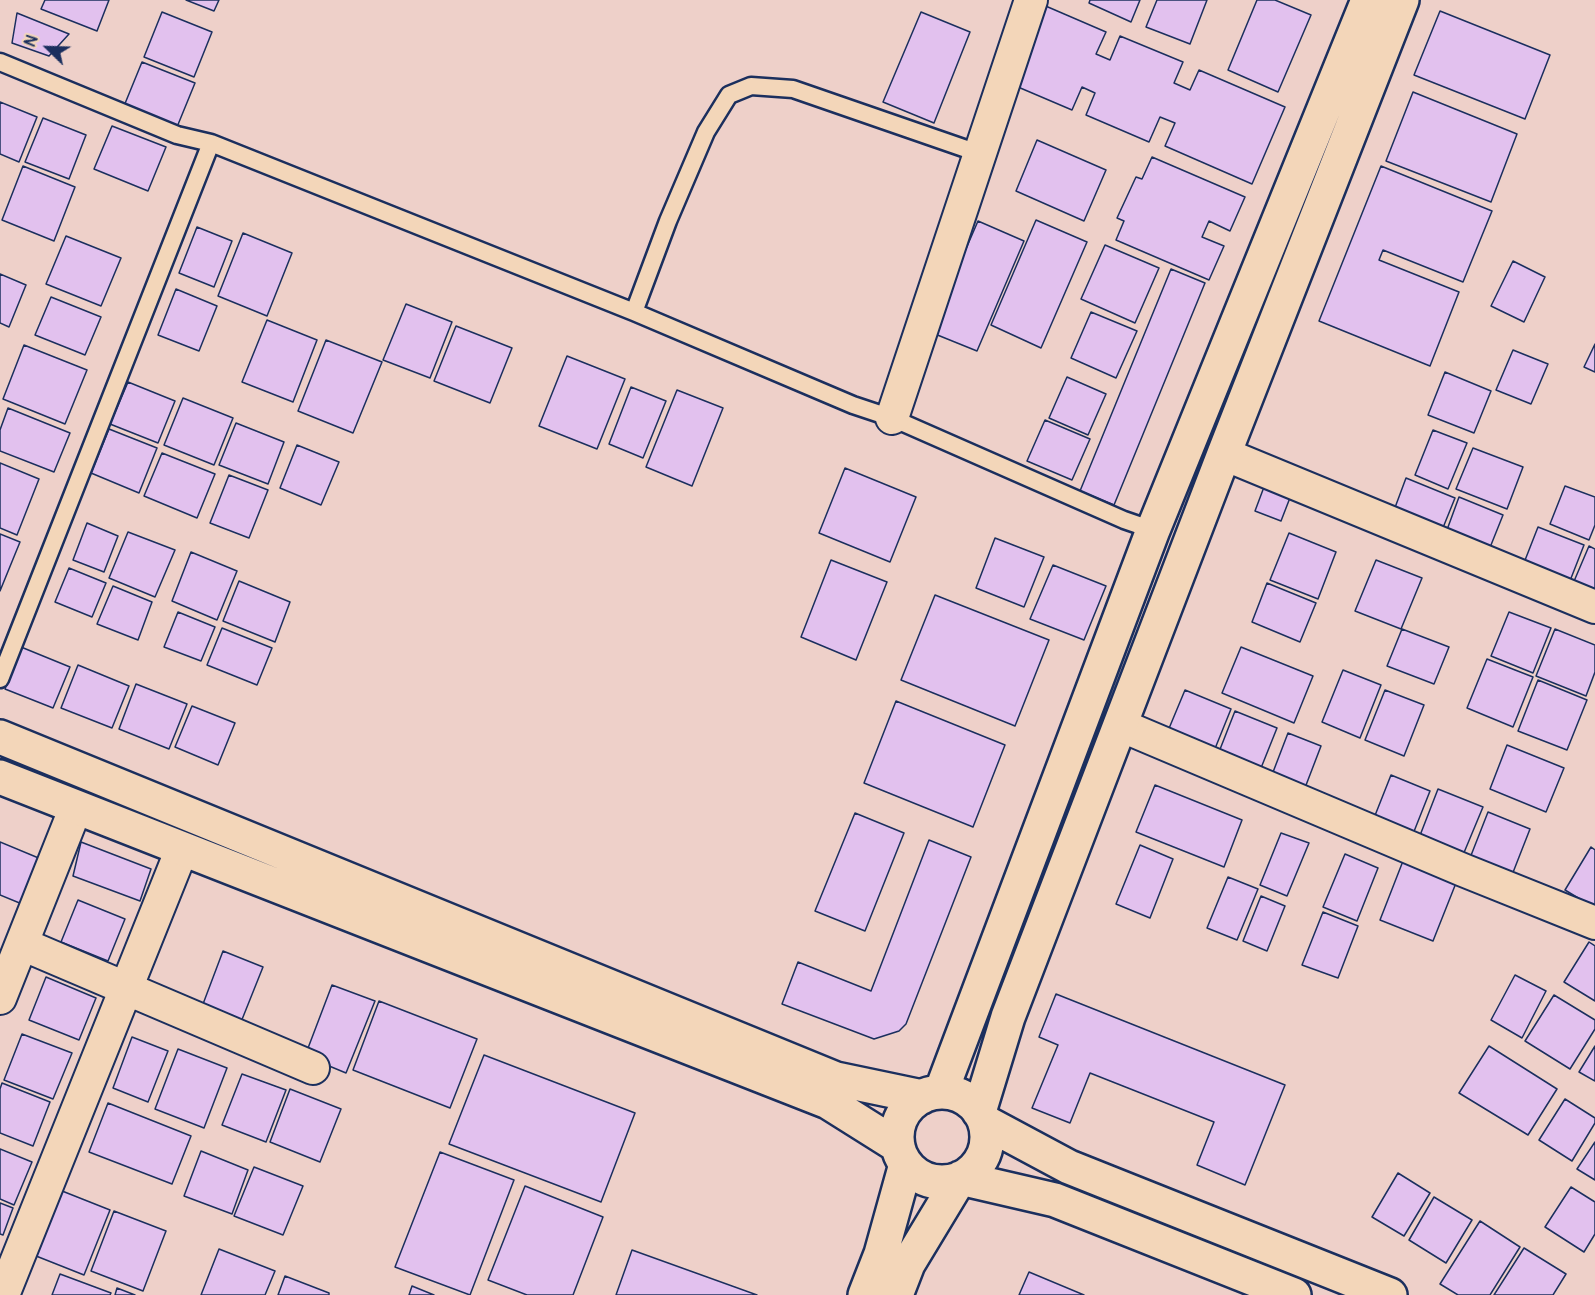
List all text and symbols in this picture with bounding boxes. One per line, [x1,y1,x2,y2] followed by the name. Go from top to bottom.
[18,18,78,78] north arrow
[20,32,43,50] text: N

